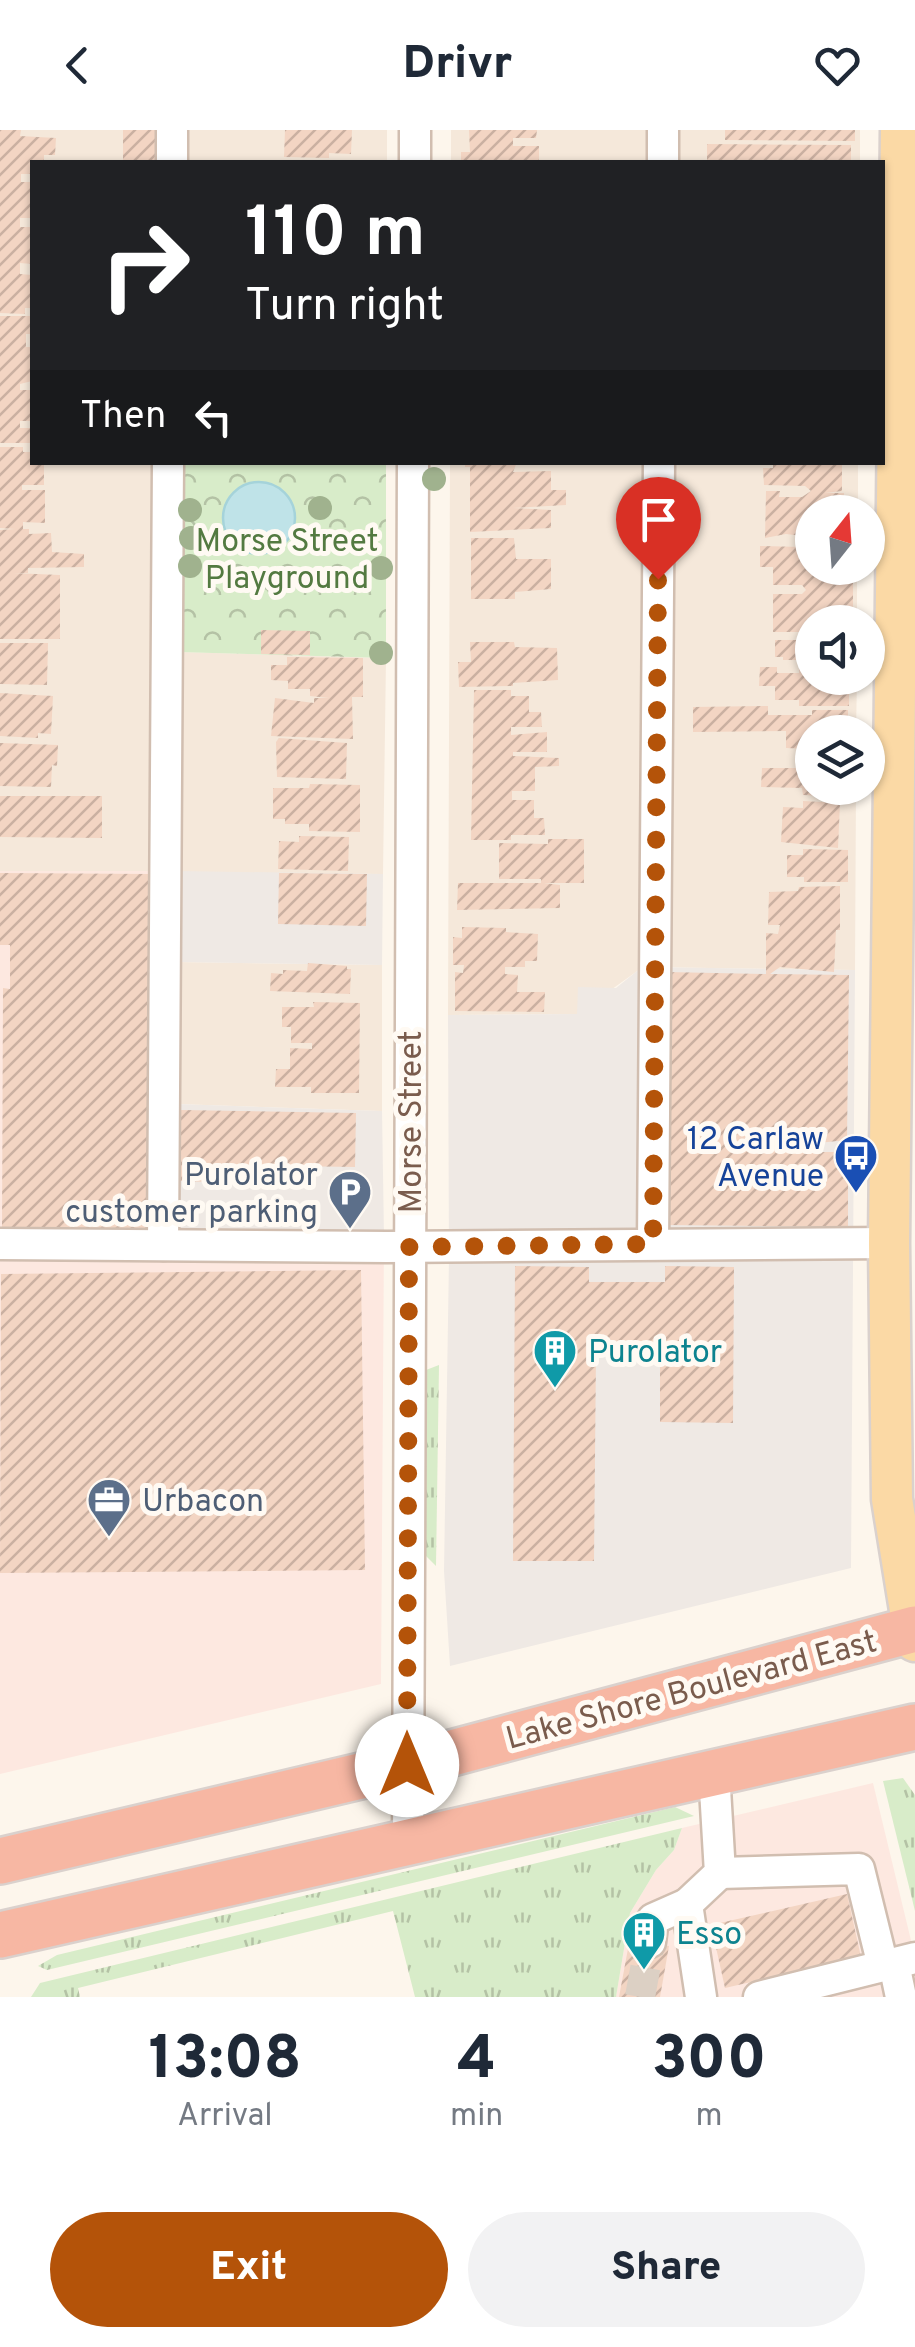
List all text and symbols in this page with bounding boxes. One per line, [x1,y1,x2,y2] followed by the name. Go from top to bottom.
[403,37,512,94] text: Drivr
[50,38,105,93] icon: back
[810,38,865,93] icon: heart
[245,192,426,281] text: 110 m
[80,200,210,330] icon: right
[245,279,444,336] text: Turn right
[186,390,241,445] icon: left
[80,393,166,442] text: Then
[616,477,701,580] pin
[631,492,686,547] icon: arrive
[795,495,885,585] north arrow
[795,495,885,805] map controls
[195,523,379,600] park label: Morse Street Playground
[795,605,885,695] button: sound
[795,715,885,805] button: layers
[393,1030,433,1214] street label: Morse Street
[687,1121,824,1198] place label: 12 Carlaw Avenue
[833,1133,879,1194] bus stop icon: 12 Carlaw Avenue
[65,1157,318,1234] place label: Purolator customer parking
[327,1169,373,1230] parking icon: Purolator customer parking
[532,1328,578,1389] building icon: Purolator
[588,1334,722,1374] place label: Purolator
[86,1477,132,1538] office icon: Urbacon
[142,1483,264,1523] place label: Urbacon
[502,1623,882,1761] street label: Lake Shore Boulevard East
[355,1713,459,1817] position arrow
[621,1910,667,1971] building icon: Esso
[676,1916,742,1956] place label: Esso
[148,2024,302,2100] text: 13:08
[457,2024,496,2100] text: 4
[652,2024,767,2100] text: 300
[177,2097,273,2137] text: Arrival
[450,2097,503,2137] text: min
[696,2097,723,2137] text: m
[50,2212,448,2327] button: Exit
[468,2212,865,2327] button: Share

